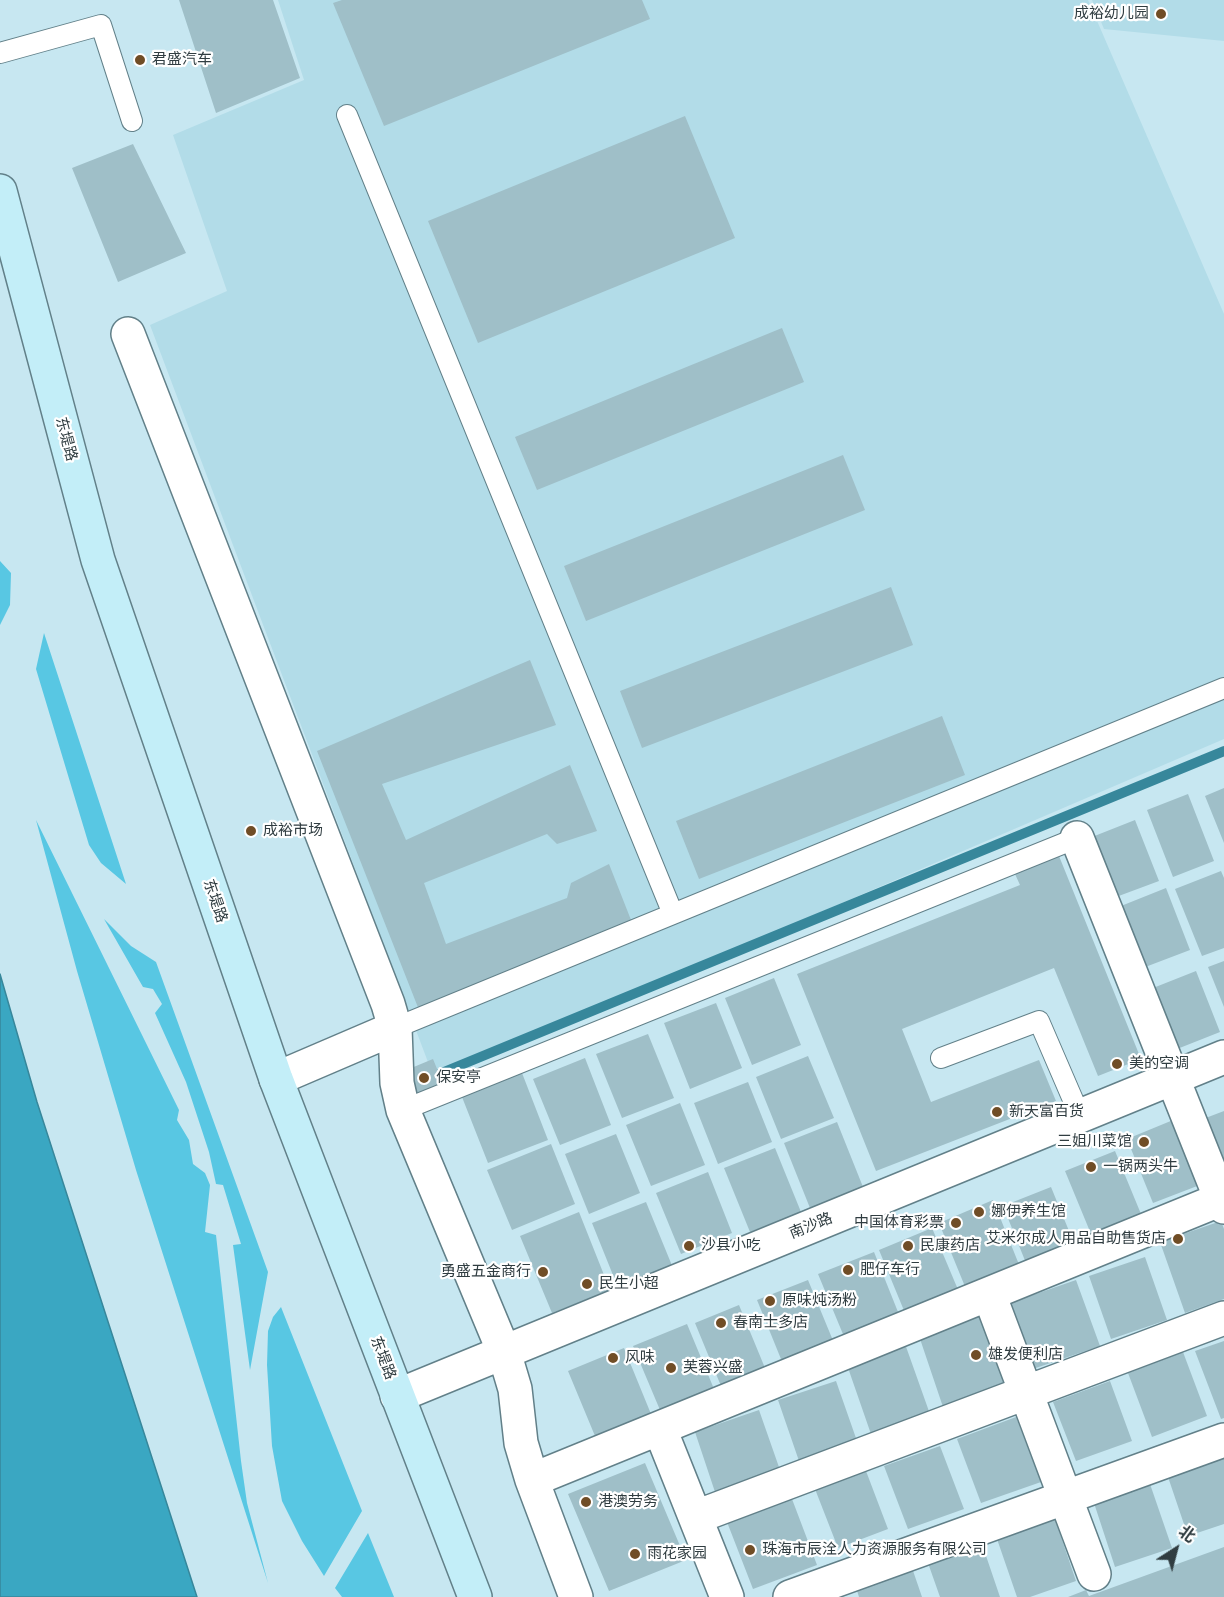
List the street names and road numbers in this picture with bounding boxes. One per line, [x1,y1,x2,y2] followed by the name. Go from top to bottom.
[51,415,81,463] street label: 东堤路
[199,877,231,925] street label: 东堤路
[787,1209,835,1243] street label: 南沙路
[367,1334,399,1382] street label: 东堤路

